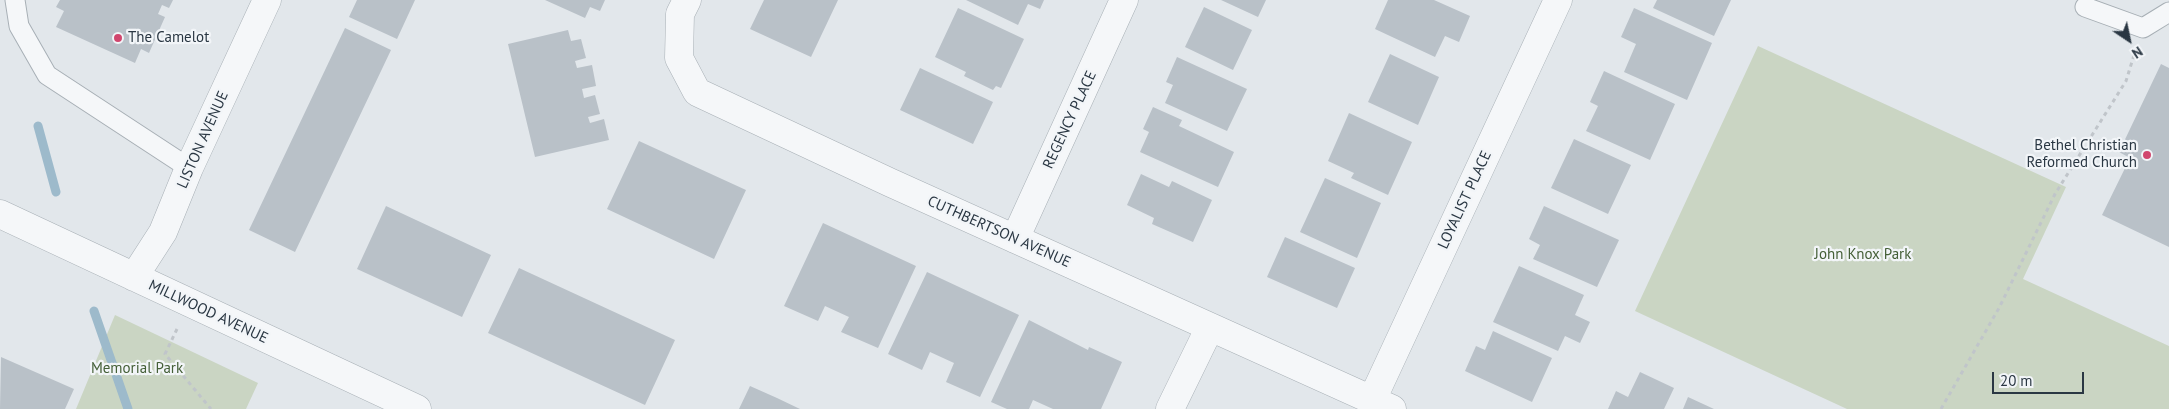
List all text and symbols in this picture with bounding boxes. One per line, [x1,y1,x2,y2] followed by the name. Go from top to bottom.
[2104,15,2154,65] north arrow
[128,29,209,47] place label: The Camelot
[112,32,124,44] marker: The Camelot
[2129,42,2146,62] text: N
[1039,68,1101,172] street label: REGENCY PLACE
[174,89,232,191] street label: LISTON AVENUE
[2027,137,2137,172] place label: Bethel Christian Reformed Church
[1434,148,1496,252] street label: LOYALIST PLACE
[2141,149,2153,161] marker: Bethel Christian Reformed Church
[925,192,1073,272] street label: CUTHBERTSON AVENUE
[1815,246,1911,264] park label: John Knox Park
[145,276,271,348] street label: MILLWOOD AVENUE
[91,360,183,378] park label: Memorial Park
[1994,362,2086,394] scale bar
[2000,371,2033,390] text: 20 m

